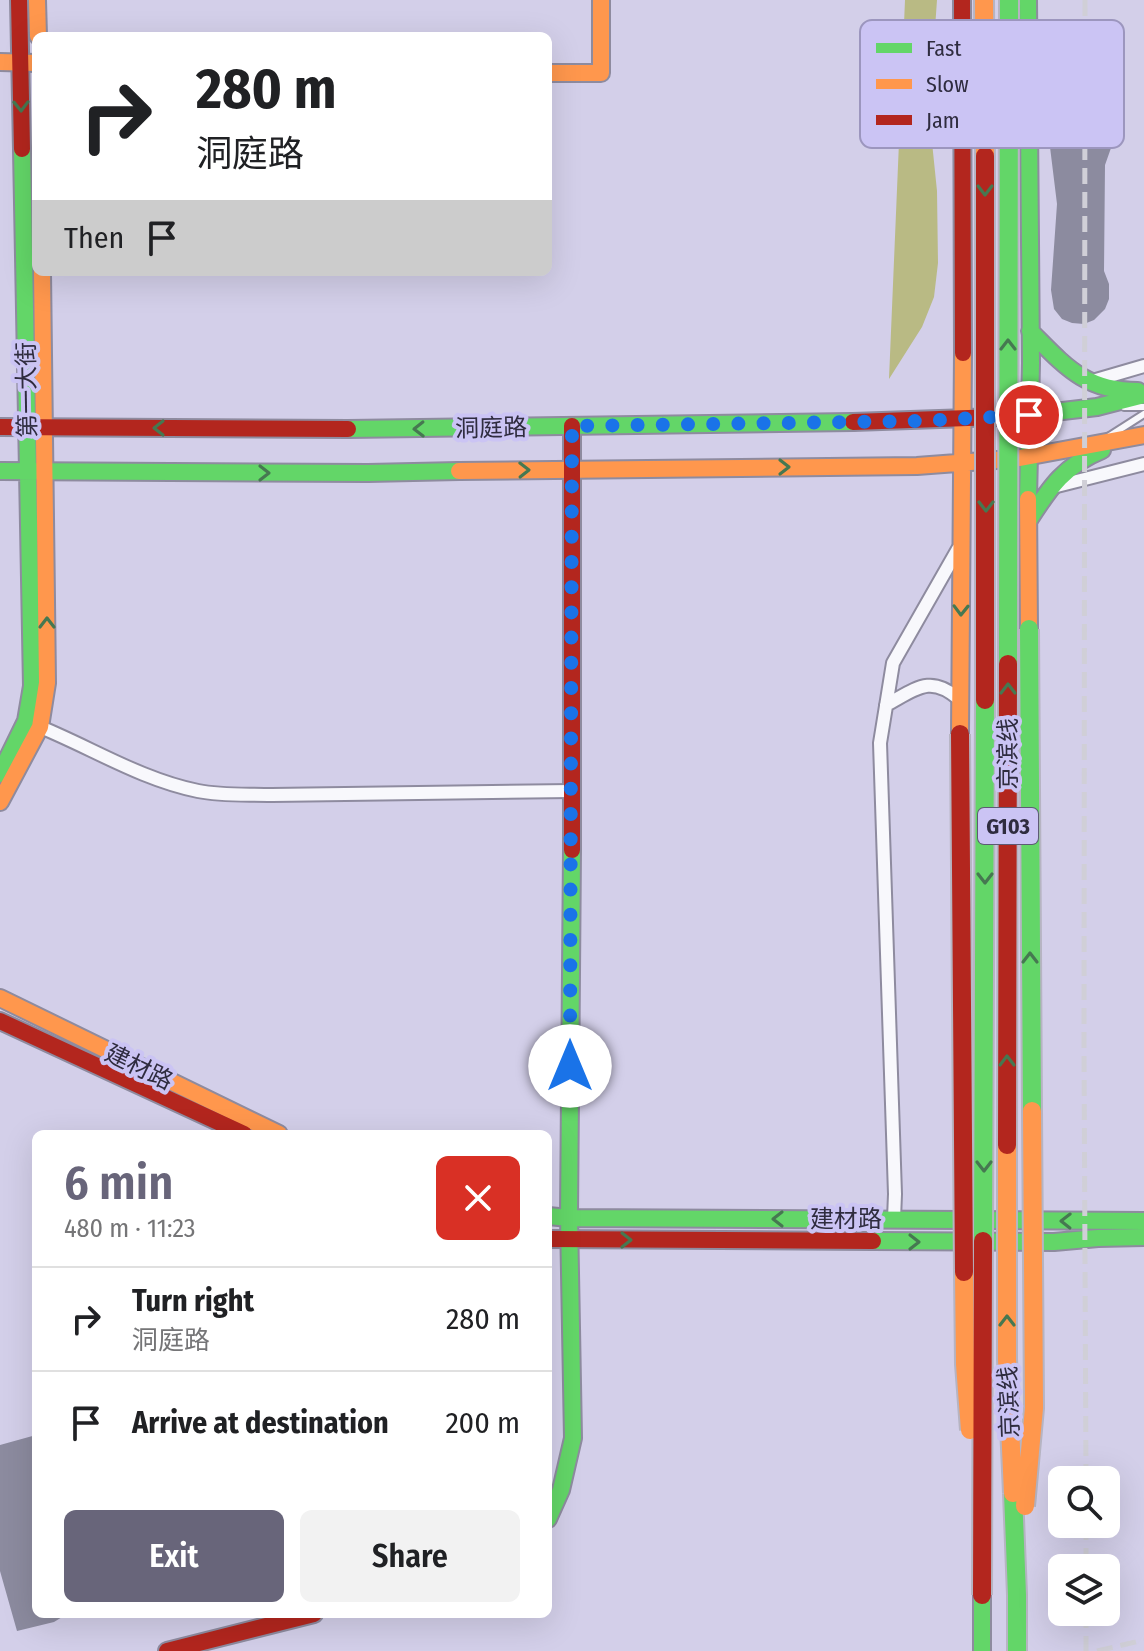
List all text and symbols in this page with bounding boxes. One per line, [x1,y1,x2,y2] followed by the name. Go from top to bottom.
[860,20,1124,148] legend
[926,35,962,62] text: Fast
[196,56,336,123] text: 280 m
[64,64,168,168] icon: right
[926,71,969,98] text: Slow
[12,100,30,113] one-way arrow
[926,107,960,134] text: Jam
[196,132,304,176] text: 洞庭路
[976,184,994,197] one-way arrow
[140,216,184,260] icon: arrive
[64,220,124,256] text: Then
[999,338,1017,351] one-way arrow
[12,342,42,438] street label: 第一大街
[995,381,1063,449] pin
[1007,393,1051,437] icon: arrive
[455,413,527,443] street label: 洞庭路
[152,419,165,437] one-way arrow
[412,420,425,438] one-way arrow
[778,458,791,476] one-way arrow
[518,461,531,479] one-way arrow
[258,464,271,482] one-way arrow
[977,500,995,513] one-way arrow
[952,604,970,617] one-way arrow
[38,616,55,629] one-way arrow
[999,682,1017,695] one-way arrow
[994,718,1022,790] street label: 京滨线
[978,808,1038,844] road number: G103
[976,872,993,885] one-way arrow
[1021,951,1039,964] one-way arrow
[528,1024,612,1108] position arrow
[101,1039,177,1095] street label: 建材路
[998,1054,1016,1067] one-way arrow
[64,1154,173,1212] text: 6 min
[436,1156,520,1240] button: close
[975,1160,993,1173] one-way arrow
[810,1205,882,1233] street label: 建材路
[771,1210,784,1228] one-way arrow
[1059,1212,1072,1230] one-way arrow
[64,1213,196,1244] text: 480 m · 11:23
[620,1231,633,1249] one-way arrow
[908,1233,921,1251] one-way arrow
[132,1283,254,1319] text: Turn right
[64,1297,108,1341] icon: right
[446,1301,520,1337] text: 280 m
[998,1314,1016,1327] one-way arrow
[132,1325,210,1356] text: 洞庭路
[994,1366,1024,1438] street label: 京滨线
[64,1401,108,1445] icon: arrive
[132,1405,389,1441] text: Arrive at destination
[445,1405,520,1441] text: 200 m
[1048,1466,1120,1626] map controls
[1048,1466,1120,1538] button: search
[64,1510,284,1602] button: Exit
[300,1510,520,1602] button: Share
[1048,1554,1120,1626] button: layers

